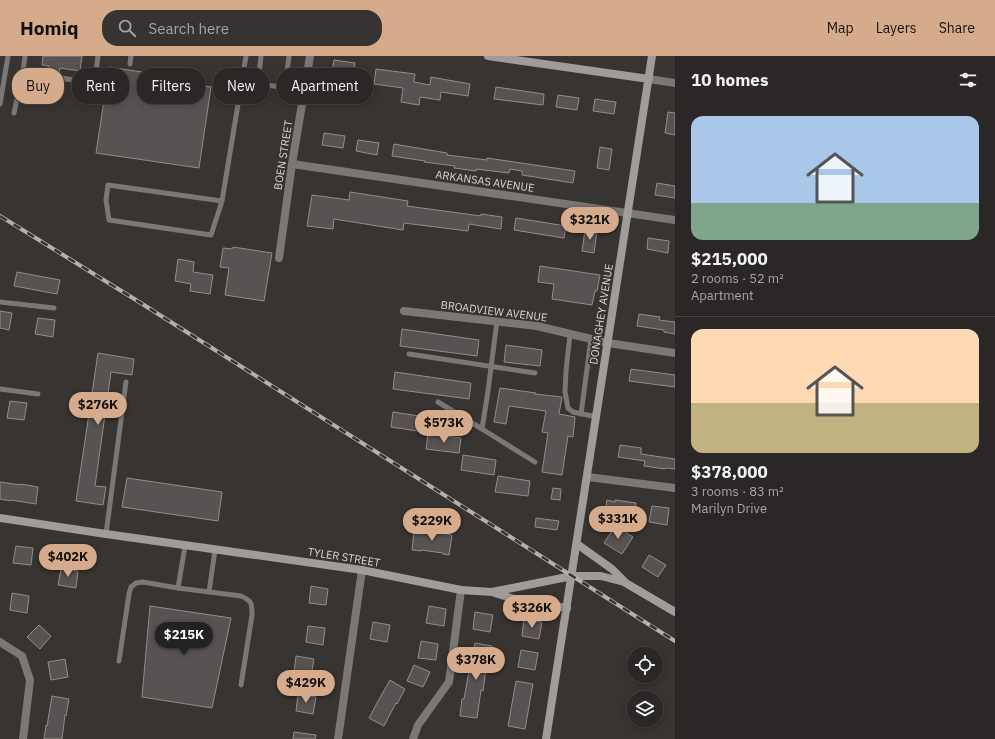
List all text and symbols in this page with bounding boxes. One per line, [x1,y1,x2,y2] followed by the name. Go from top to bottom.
[102,10,382,46] search box
[20,16,78,40] text: Homiq
[116,17,138,39] icon: search
[148,19,229,38] text: Search here
[827,19,854,37] text: Map
[876,19,917,37] text: Layers
[939,19,975,37] text: Share
[12,68,64,104] chip: Buy
[72,68,129,104] chip: Rent
[137,68,205,104] chip: Filters
[213,68,269,104] chip: New
[277,68,373,104] chip: Apartment
[691,69,768,91] text: 10 homes
[957,69,979,91] icon: filters
[271,118,296,191] street label: BOEN STREET
[799,142,871,214] icon: home
[435,167,535,195] street label: ARKANSAS AVENUE
[562,207,618,241] pin: $321K
[570,211,610,228] text: $321K
[691,248,768,270] text: $215,000
[586,263,616,365] street label: DONAGHEY AVENUE
[691,270,784,287] text: 2 rooms · 52 m²
[691,287,754,304] text: Apartment
[440,298,548,324] street label: BROADVIEW AVENUE
[799,355,871,427] icon: home
[70,392,126,426] pin: $276K
[78,396,118,413] text: $276K
[416,410,472,444] pin: $573K
[424,414,464,431] text: $573K
[691,461,768,483] text: $378,000
[691,483,784,500] text: 3 rooms · 83 m²
[691,500,767,517] text: Marilyn Drive
[590,506,646,540] pin: $331K
[404,508,460,542] pin: $229K
[598,510,638,527] text: $331K
[412,512,452,529] text: $229K
[40,544,96,578] pin: $402K
[307,544,382,570] street label: TYLER STREET
[48,548,88,565] text: $402K
[504,595,560,629] pin: $326K
[512,599,552,616] text: $326K
[156,622,212,656] pin: $215K
[164,626,204,643] text: $215K
[448,647,504,681] pin: $378K
[627,647,663,727] map controls
[627,647,663,683] button: locate
[456,651,496,668] text: $378K
[278,670,334,704] pin: $429K
[286,674,326,691] text: $429K
[627,691,663,727] button: layers

